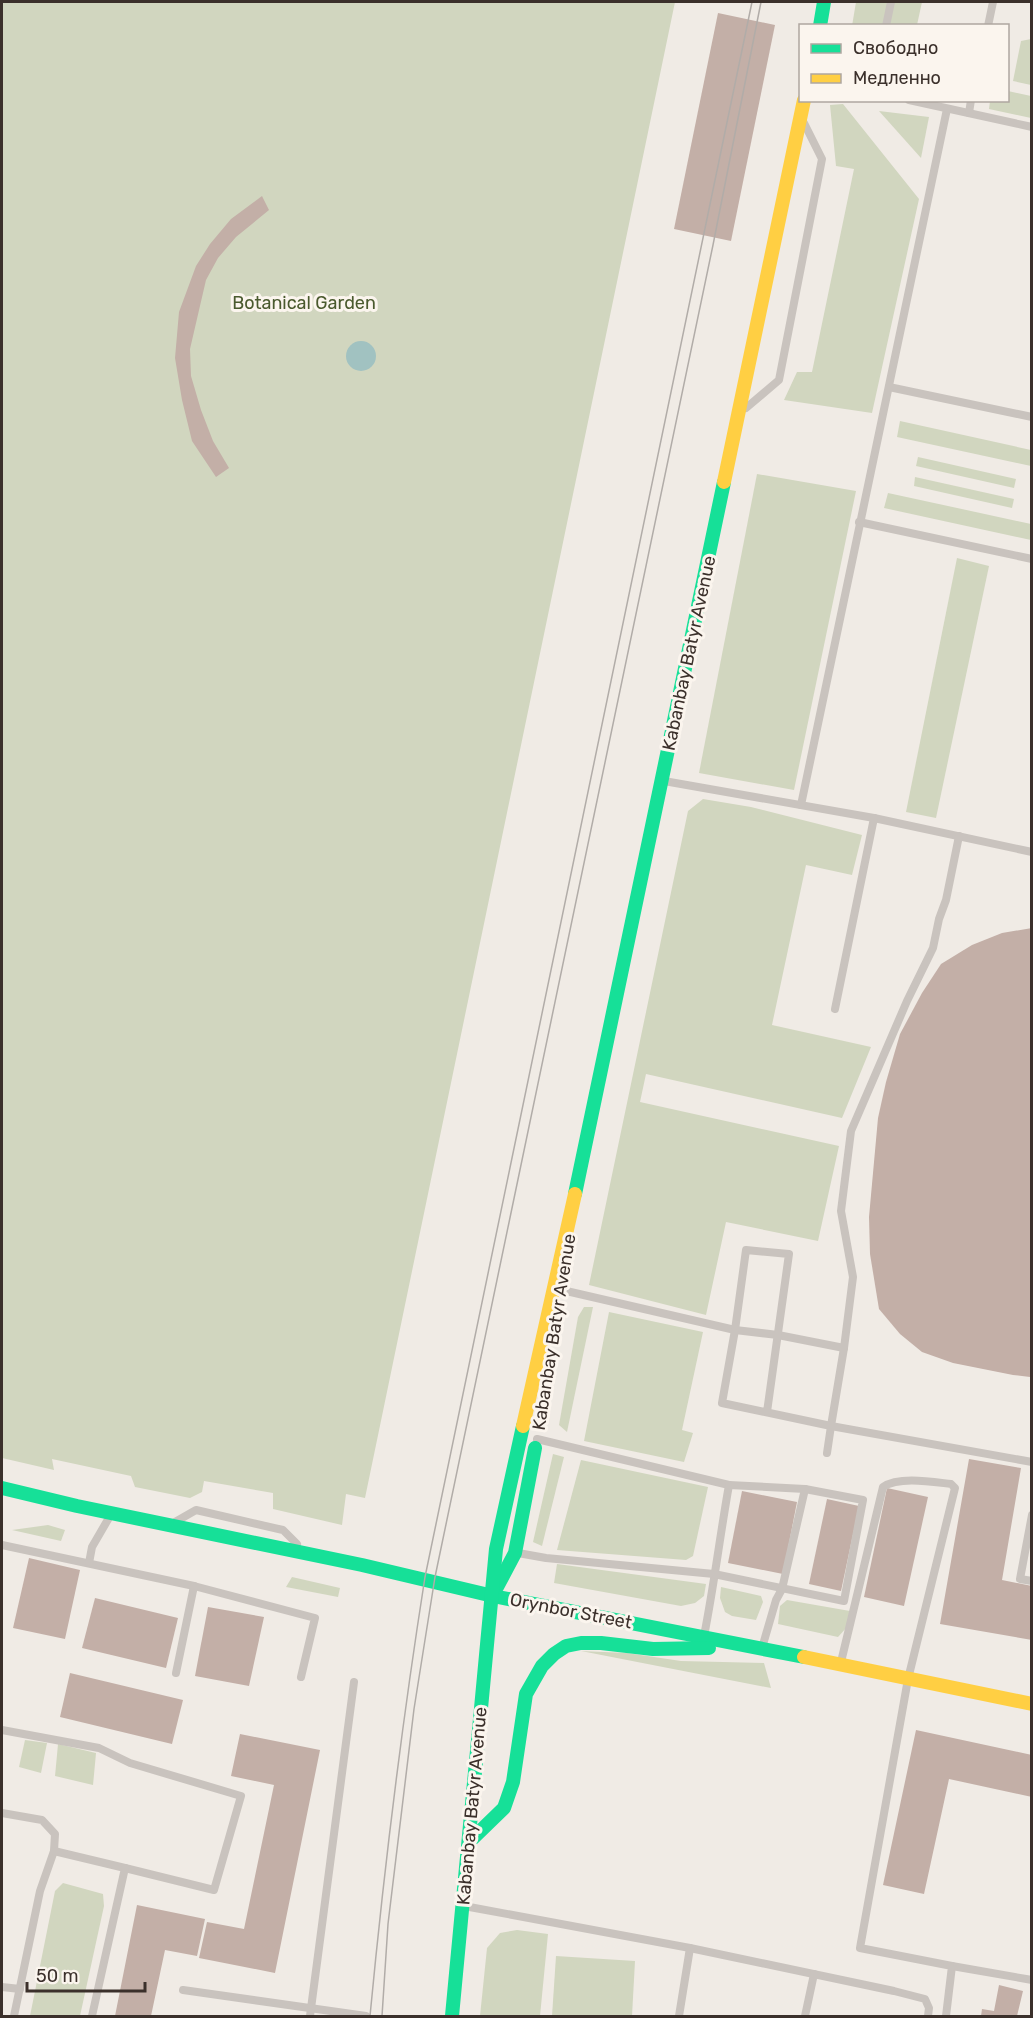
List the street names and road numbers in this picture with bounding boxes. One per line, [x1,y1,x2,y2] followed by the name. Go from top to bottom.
[658,554,720,752] street label: Kabanbay Batyr Avenue
[528,1232,580,1432] street label: Kabanbay Batyr Avenue
[508,1588,634,1634] street label: Orynbor Street
[452,1706,492,1906] street label: Kabanbay Batyr Avenue

